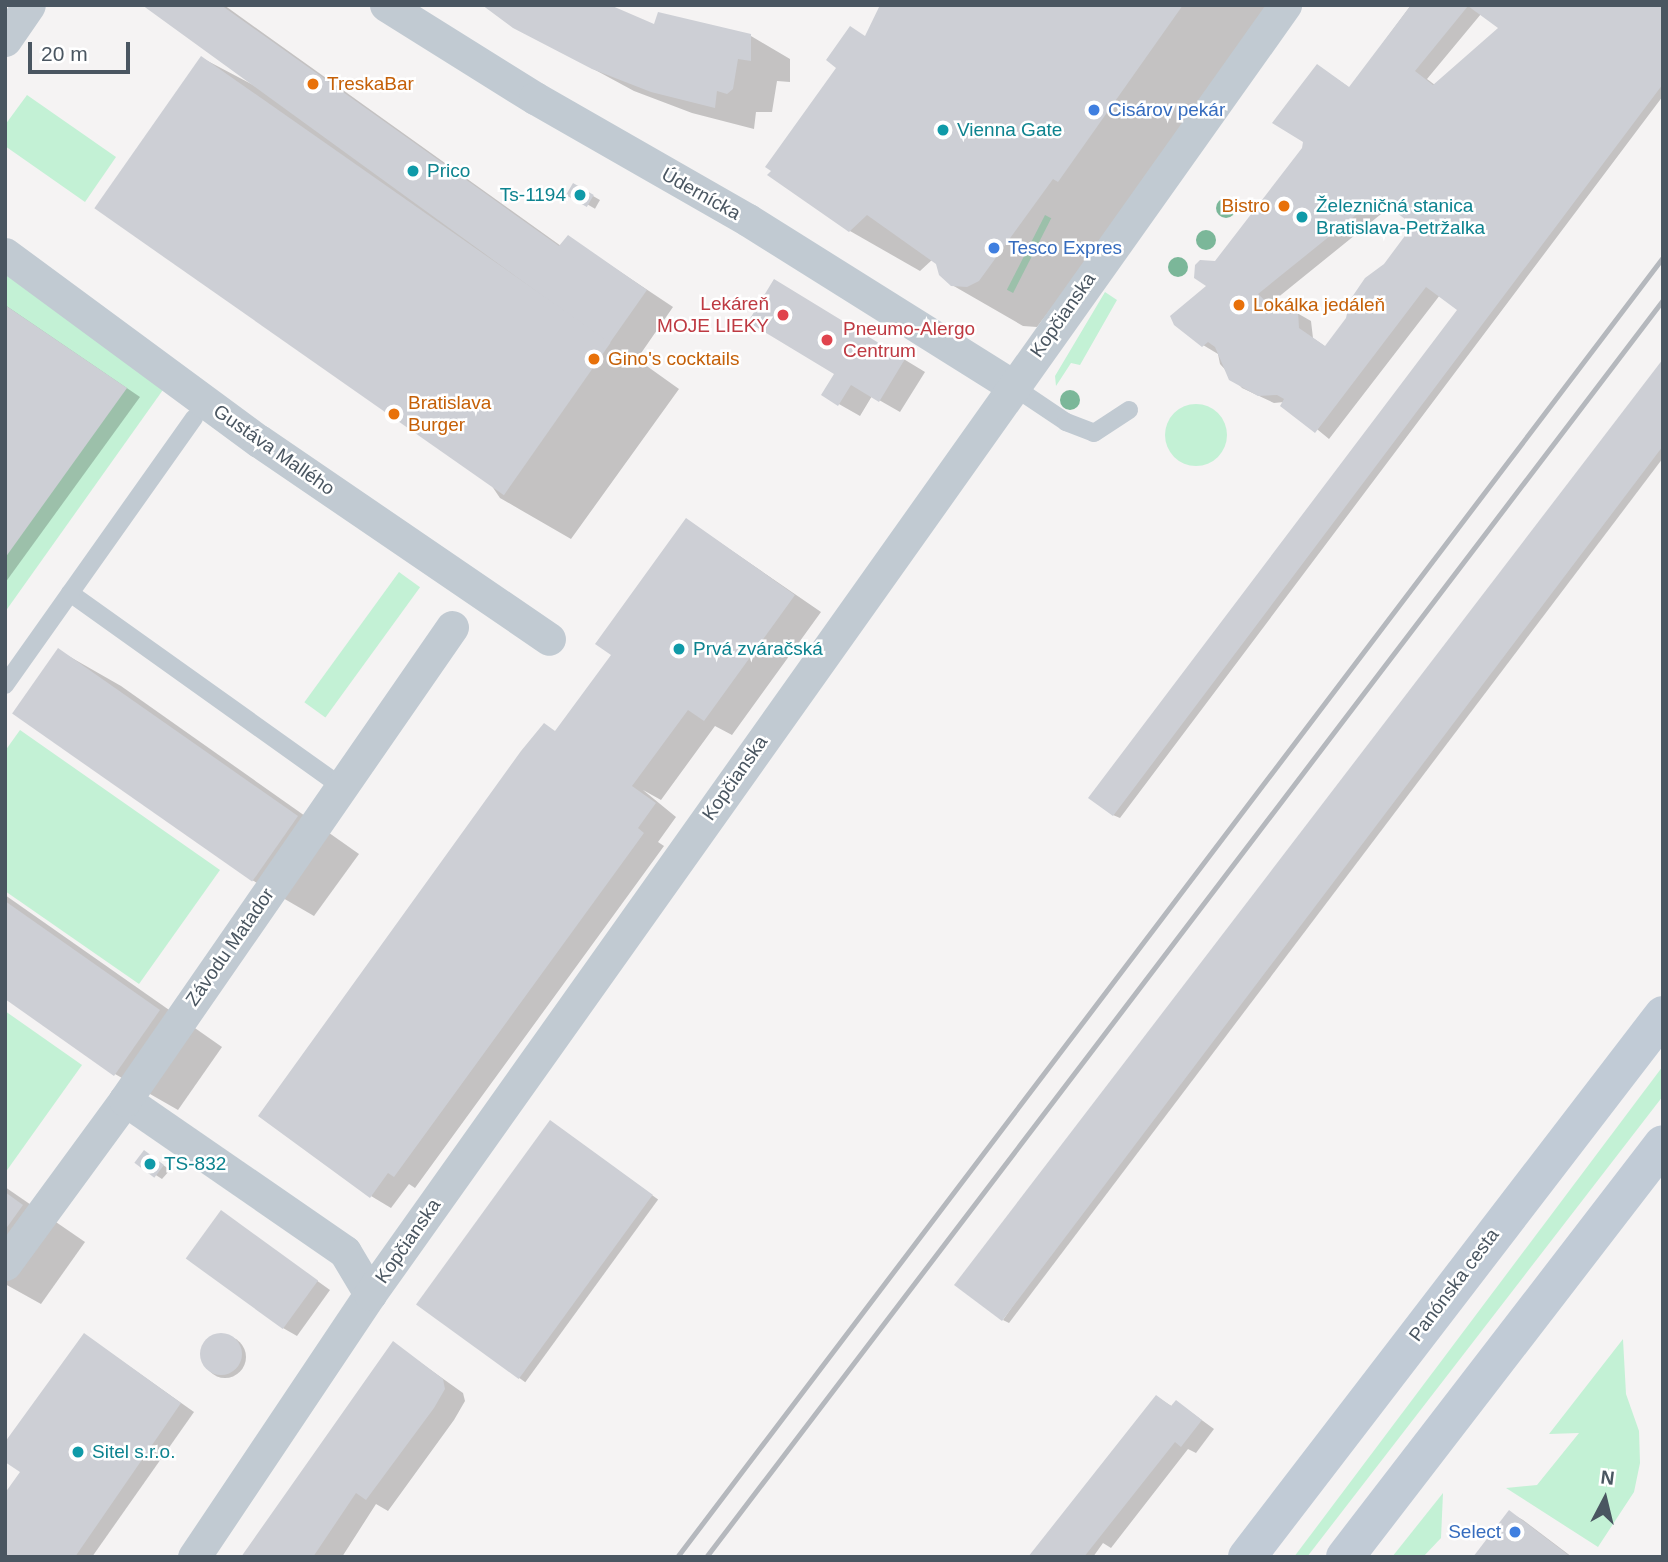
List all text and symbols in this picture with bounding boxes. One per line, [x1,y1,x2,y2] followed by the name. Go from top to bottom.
[32,28,133,72] scale bar
[41,42,88,65] text: 20 m
[327,73,414,95] place label: TreskaBar
[305,76,321,92] marker: TreskaBar
[1108,99,1225,121] place label: Cisárov pekár
[1086,102,1102,118] marker: Cisárov pekár
[957,119,1062,141] place label: Vienna Gate
[935,122,951,138] marker: Vienna Gate
[427,160,470,182] place label: Prico
[405,163,421,179] marker: Prico
[658,163,744,225] street label: Údernícka
[500,184,566,206] place label: Ts-1194
[572,187,588,203] marker: Ts-1194
[1221,195,1270,217] place label: Bistro
[1316,195,1485,239] place label: Železničná stanica Bratislava-Petržalka
[1276,198,1292,214] marker: Bistro
[1294,209,1310,225] marker: Železničná stanica Bratislava-Petržalka
[1008,237,1122,259] place label: Tesco Expres
[986,240,1002,256] marker: Tesco Expres
[1025,268,1101,362] street label: Kopčianska
[657,293,769,337] place label: Lekáreň MOJE LIEKY
[1253,294,1385,316] place label: Lokálka jedáleň
[1231,297,1247,313] marker: Lokálka jedáleň
[775,307,791,323] marker: Lekáreň MOJE LIEKY
[843,318,975,362] place label: Pneumo-Alergo Centrum
[817,330,837,350] marker: Pneumo-Alergo Centrum
[608,348,739,370] place label: Gino's cocktails
[586,351,602,367] marker: Gino's cocktails
[408,392,491,436] place label: Bratislava Burger
[209,400,339,500] street label: Gustáva Mallého
[386,406,402,422] marker: Bratislava Burger
[693,638,823,660] place label: Prvá zváračská
[671,641,687,657] marker: Prvá zváračská
[697,731,773,825] street label: Kopčianska
[181,884,279,1010] street label: Závodu Matador
[164,1153,226,1175] place label: TS-832
[142,1156,158,1172] marker: TS-832
[370,1194,446,1288] street label: Kopčianska
[1404,1224,1504,1346] street label: Panónska cesta
[92,1441,175,1463] place label: Sitel s.r.o.
[70,1444,86,1460] marker: Sitel s.r.o.
[1570,1464,1640,1534] north arrow
[1600,1466,1616,1489] text: N
[1448,1521,1501,1543] place label: Select
[1507,1524,1523,1540] marker: Select

